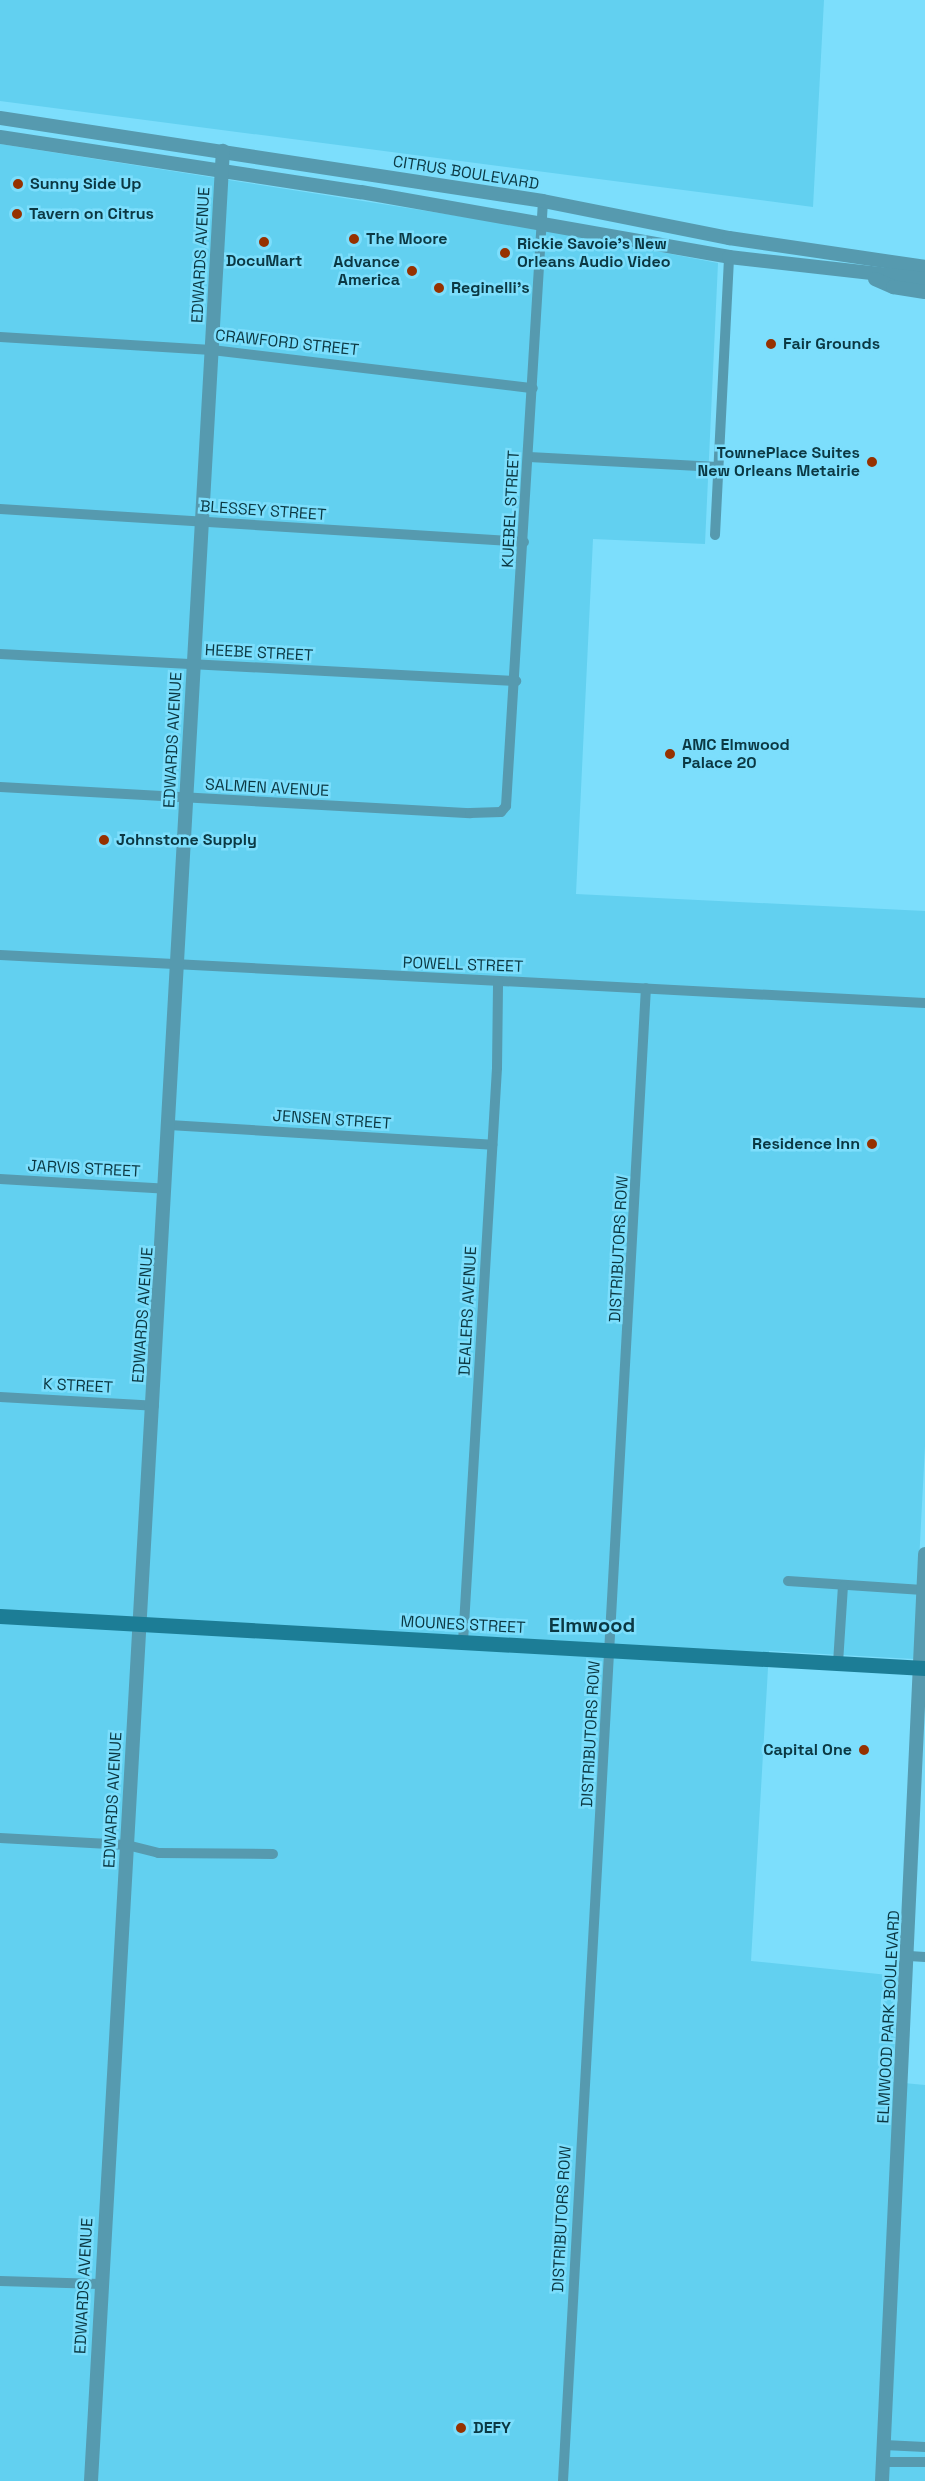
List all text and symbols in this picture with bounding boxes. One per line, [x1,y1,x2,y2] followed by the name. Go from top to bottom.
[392,152,540,194] street label: CITRUS BOULEVARD
[30,174,141,194] place label: Sunny Side Up
[11,177,25,191] marker: Sunny Side Up
[188,186,214,324] street label: EDWARDS AVENUE
[29,204,154,224] place label: Tavern on Citrus
[10,207,24,221] marker: Tavern on Citrus
[366,229,448,249] place label: The Moore
[347,232,361,246] marker: The Moore
[517,234,671,272] place label: Rickie Savoie's New Orleans Audio Video
[257,235,271,249] marker: DocuMart
[498,246,512,260] marker: Rickie Savoie's New Orleans Audio Video
[226,251,302,271] place label: DocuMart
[333,252,400,290] place label: Advance America
[405,264,419,278] marker: Advance America
[451,278,530,298] place label: Reginelli's
[432,281,446,295] marker: Reginelli's
[214,326,360,360] street label: CRAWFORD STREET
[783,334,880,354] place label: Fair Grounds
[764,337,778,351] marker: Fair Grounds
[698,443,860,481] place label: TownePlace Suites New Orleans Metairie
[498,450,524,568] street label: KUEBEL STREET
[865,455,879,469] marker: TownePlace Suites New Orleans Metairie
[199,497,327,525] street label: BLESSEY STREET
[204,641,314,665] street label: HEEBE STREET
[160,671,186,809] street label: EDWARDS AVENUE
[682,735,790,773] place label: AMC Elmwood Palace 20
[663,747,677,761] marker: AMC Elmwood Palace 20
[204,775,330,801] street label: SALMEN AVENUE
[116,830,257,850] place label: Johnstone Supply
[97,833,111,847] marker: Johnstone Supply
[402,953,524,977] street label: POWELL STREET
[272,1106,392,1134] street label: JENSEN STREET
[752,1134,860,1154] place label: Residence Inn
[865,1137,879,1151] marker: Residence Inn
[27,1156,141,1182] street label: JARVIS STREET
[606,1175,632,1323] street label: DISTRIBUTORS ROW
[129,1246,157,1384] street label: EDWARDS AVENUE
[455,1246,481,1376] street label: DEALERS AVENUE
[42,1375,114,1397] street label: K STREET
[400,1612,526,1638] street label: MOUNES STREET
[549,1613,635,1637] district label: Elmwood
[578,1660,604,1808] street label: DISTRIBUTORS ROW
[100,1731,126,1869] street label: EDWARDS AVENUE
[763,1740,852,1760] place label: Capital One
[857,1743,871,1757] marker: Capital One
[874,1910,904,2124] street label: ELMWOOD PARK BOULEVARD
[549,2145,575,2293] street label: DISTRIBUTORS ROW
[71,2217,97,2355] street label: EDWARDS AVENUE
[473,2418,511,2438] place label: DEFY
[454,2421,468,2435] marker: DEFY

